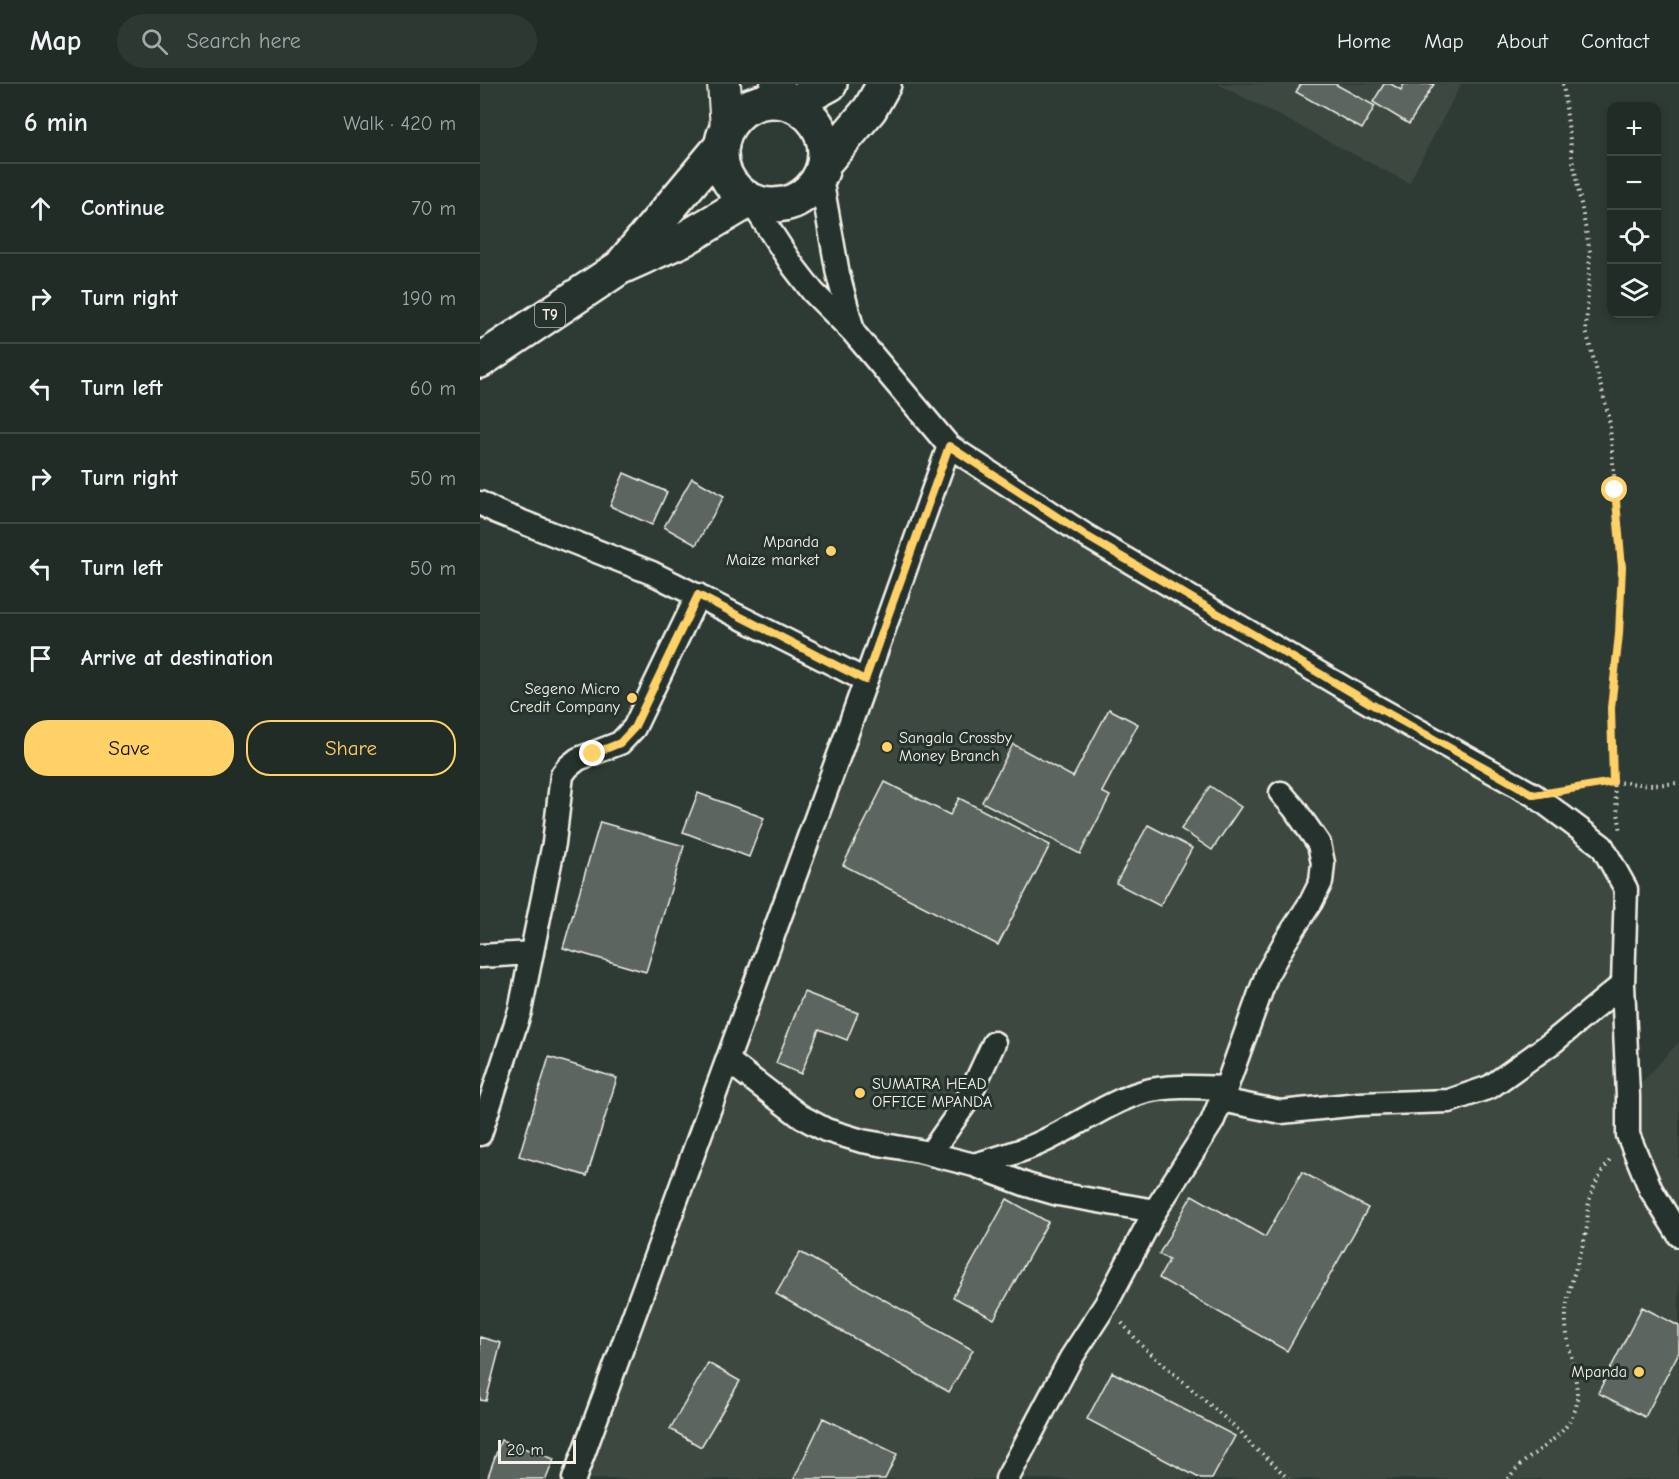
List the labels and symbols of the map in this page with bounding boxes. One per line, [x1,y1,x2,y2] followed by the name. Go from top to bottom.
[535,303,565,327] road number: T9
[1601,476,1627,502] route start
[726,533,819,569] place label: Mpanda Maize market
[824,544,838,558] marker: Mpanda Maize market
[510,680,621,716] place label: Segeno Micro Credit Company
[625,691,639,705] marker: Segeno Micro Credit Company
[899,729,1013,765] place label: Sangala Crossby Money Branch
[579,740,605,766] route end
[880,740,894,754] marker: Sangala Crossby Money Branch
[872,1075,992,1111] place label: SUMATRA HEAD OFFICE MPANDA
[853,1086,867,1100] marker: SUMATRA HEAD OFFICE MPANDA
[1571,1363,1627,1381] place label: Mpanda
[1632,1365,1646,1379] marker: Mpanda
[498,1437,576,1464] scale bar

